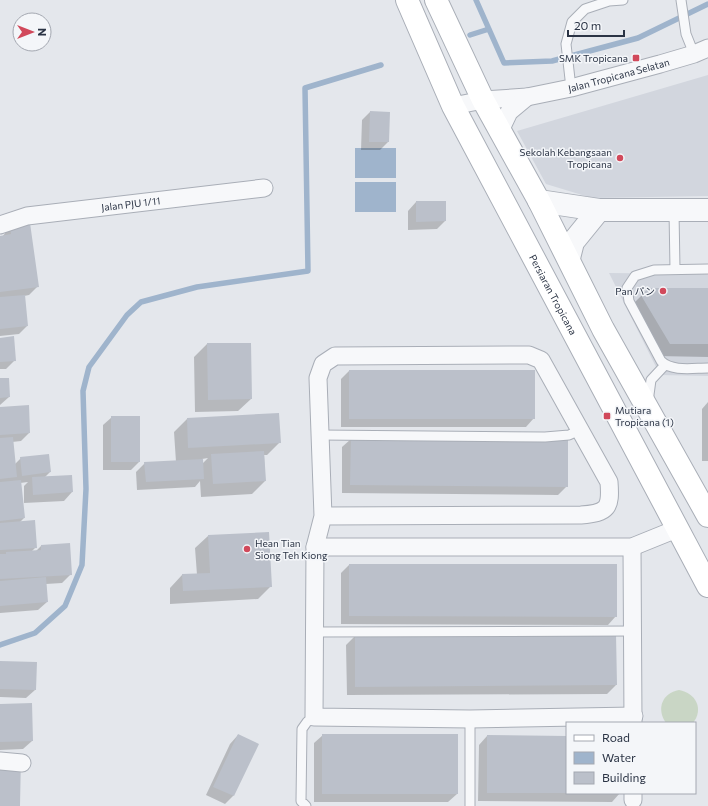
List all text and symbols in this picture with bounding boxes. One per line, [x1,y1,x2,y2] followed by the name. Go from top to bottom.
[12,12,52,52] north arrow
[568,12,624,38] scale bar
[574,18,601,32] text: 20 m
[36,28,49,36] text: N
[559,52,628,64] place label: SMK Tropicana
[631,53,641,63] marker: SMK Tropicana
[567,56,671,94] street label: Jalan Tropicana Selatan
[520,146,612,170] place label: Sekolah Kebangsaan Tropicana
[615,153,625,163] marker: Sekolah Kebangsaan Tropicana
[101,194,161,213] street label: Jalan PJU 1/11
[527,252,579,337] street label: Persiaran Tropicana
[615,285,655,297] place label: Pan パン
[658,286,668,296] marker: Pan パン
[615,404,674,428] place label: Mutiara Tropicana (1)
[602,411,612,421] marker: Mutiara Tropicana (1)
[255,537,328,561] place label: Hean Tian Siong Teh Kiong
[242,544,252,554] marker: Hean Tian Siong Teh Kiong
[566,722,696,794] legend
[602,730,630,744] text: Road
[602,750,636,764] text: Water
[602,770,646,784] text: Building

